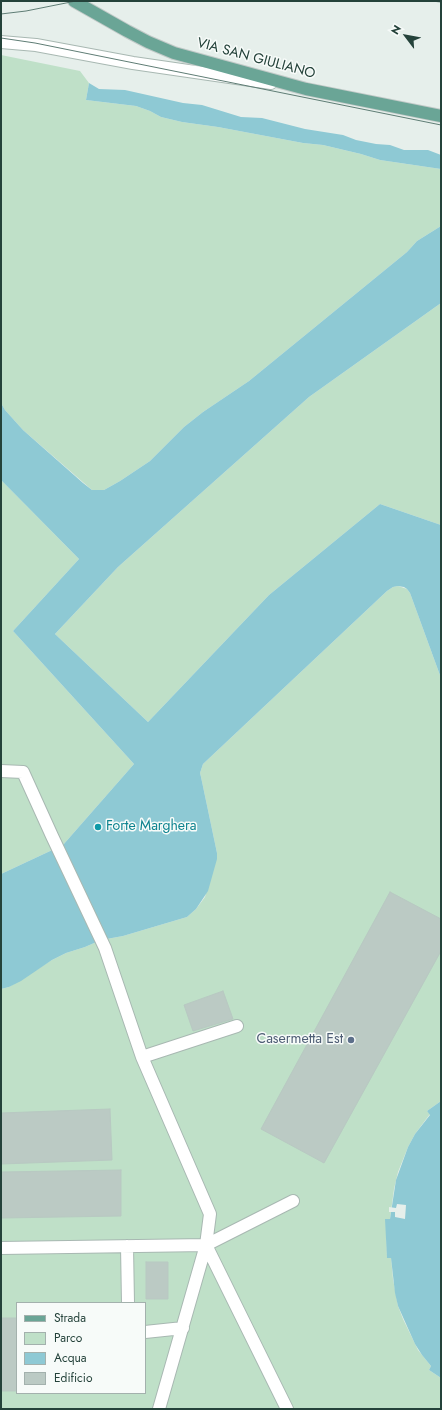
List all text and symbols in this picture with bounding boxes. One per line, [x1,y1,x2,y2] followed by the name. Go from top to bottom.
[386,16,426,56] north arrow
[387,22,405,38] text: N
[195,35,317,83] street label: VIA SAN GIULIANO
[106,819,197,835] place label: Forte Marghera
[93,822,103,832] marker: Forte Marghera
[257,1032,343,1048] place label: Casermetta Est
[346,1035,356,1045] marker: Casermetta Est
[16,1302,146,1394] legend
[54,1309,86,1327] text: Strada
[54,1329,82,1347] text: Parco
[54,1349,87,1367] text: Acqua
[54,1369,93,1387] text: Edificio

